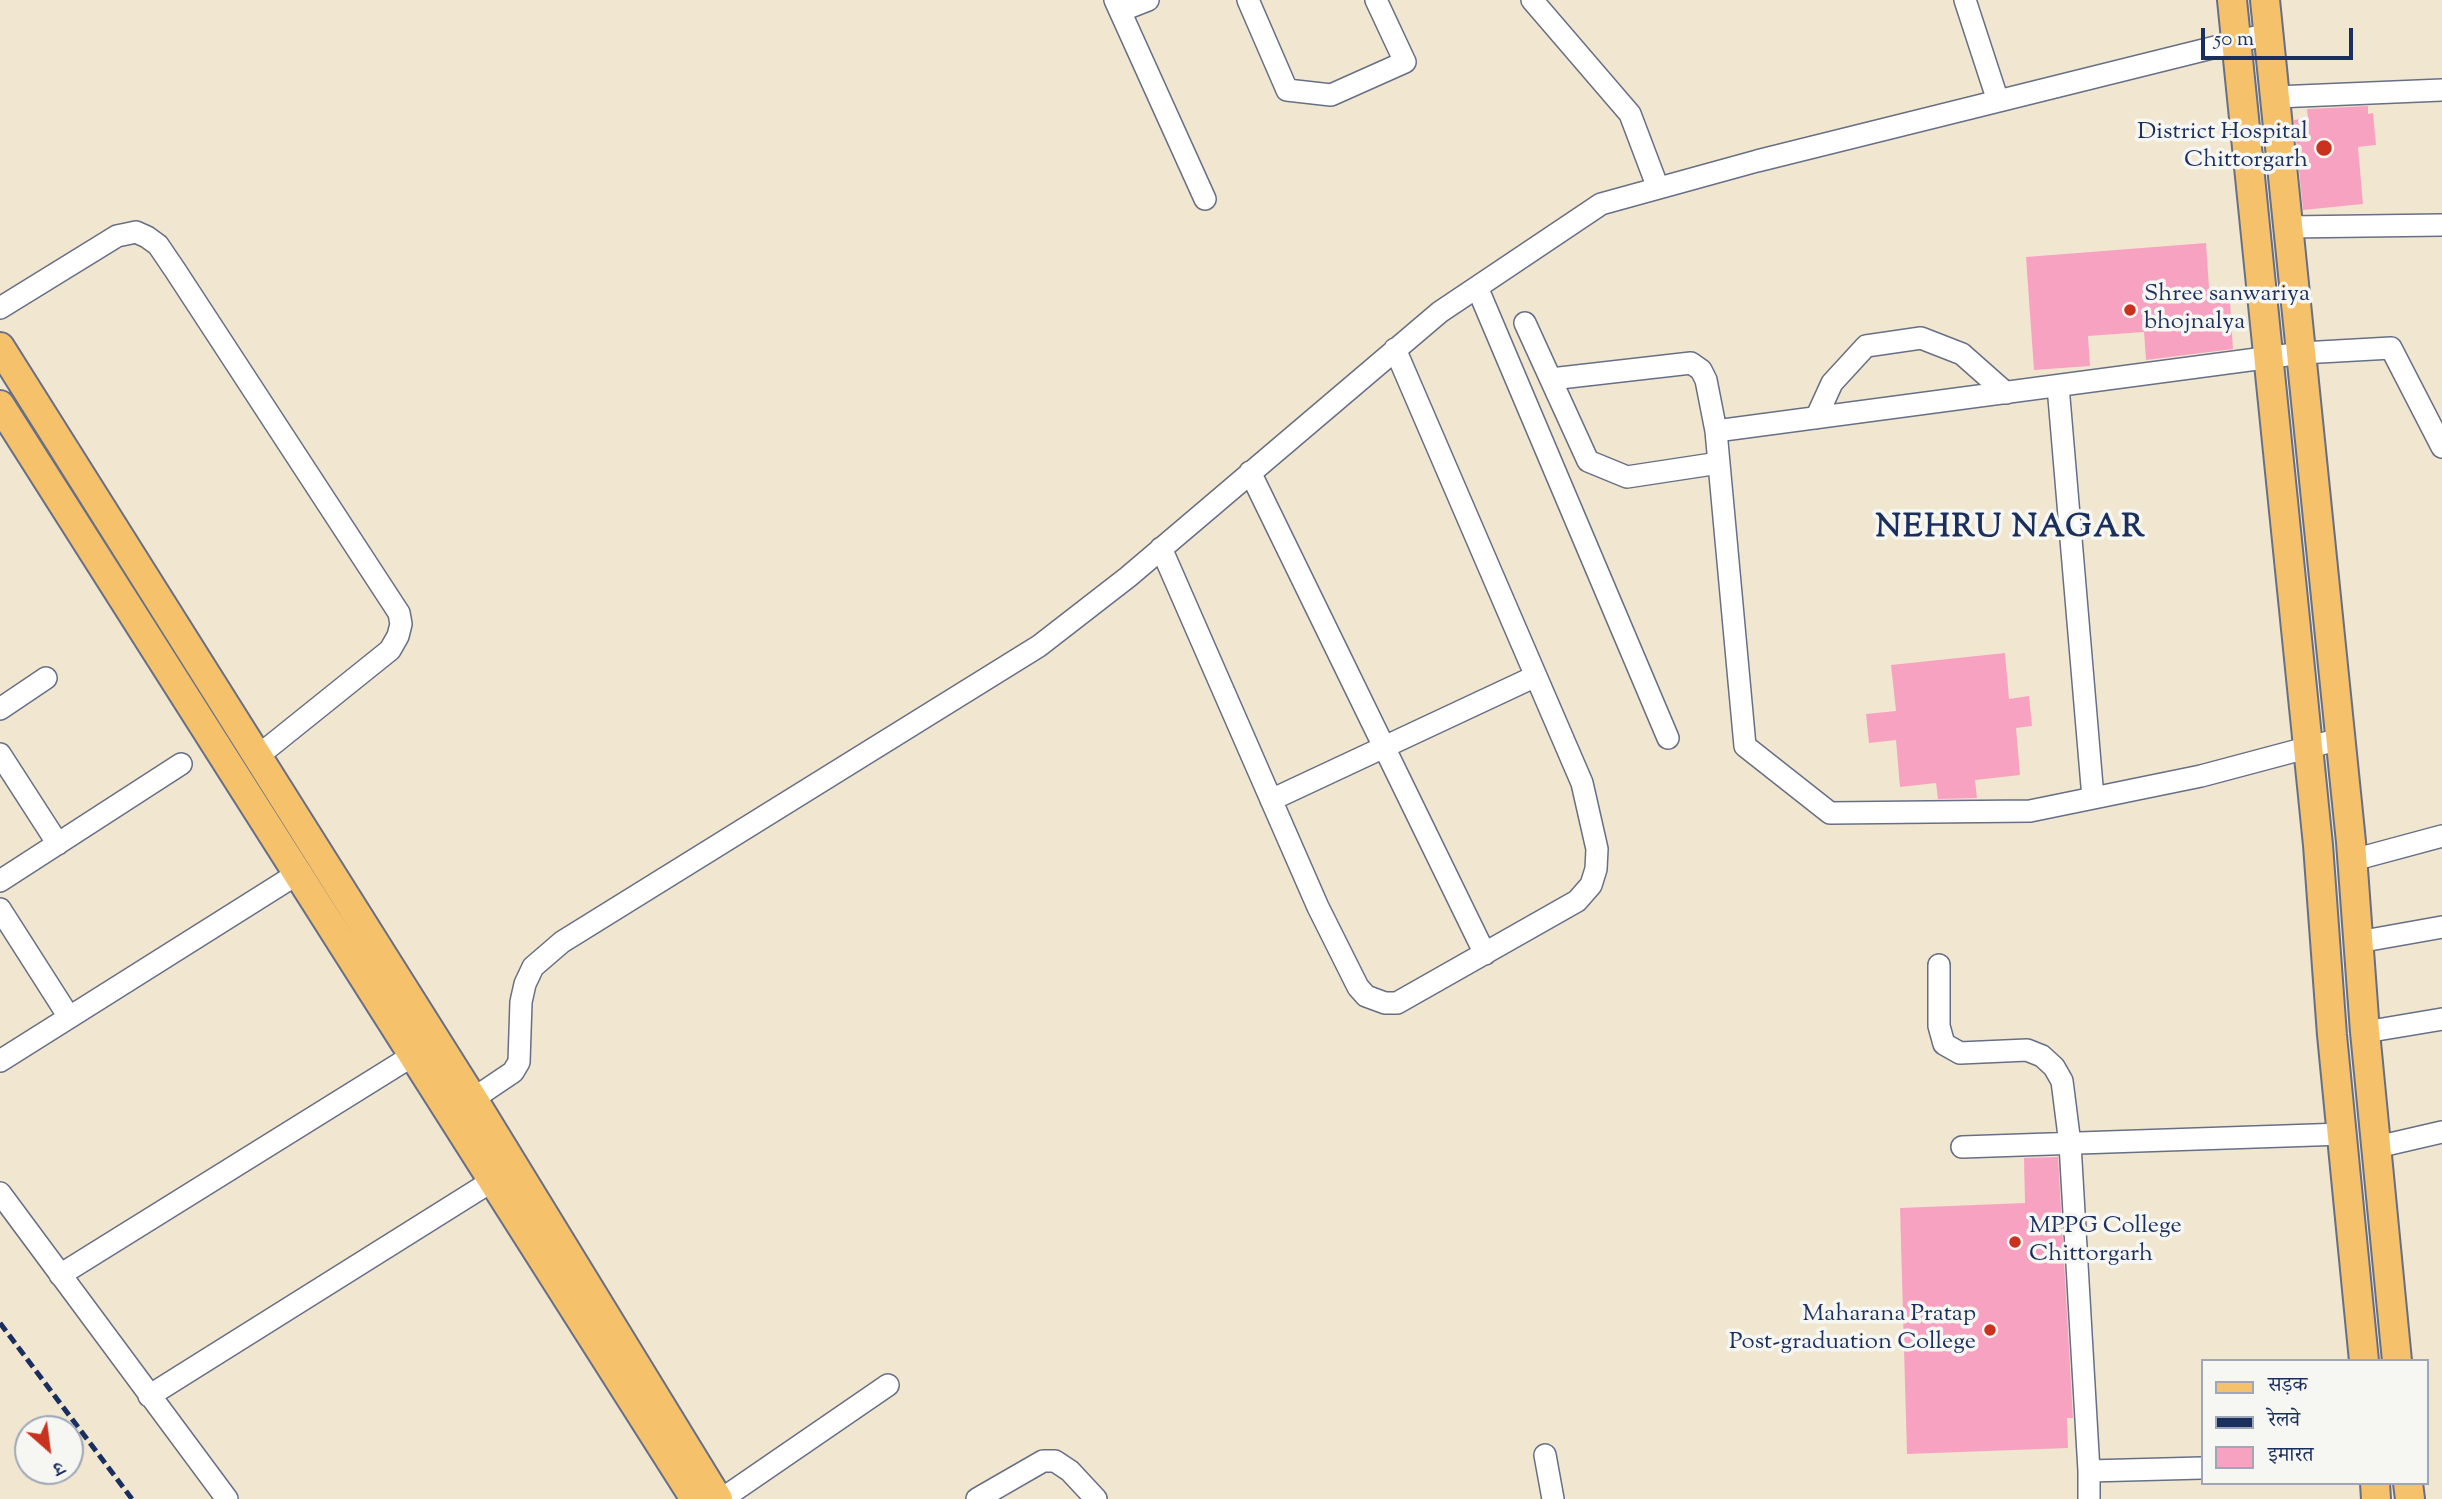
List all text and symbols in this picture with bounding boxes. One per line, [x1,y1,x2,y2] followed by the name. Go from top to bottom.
[2204,14,2356,58] scale bar
[2214,25,2254,55] text: 50 m
[2137,120,2308,176] place label: District Hospital Chittorgarh
[2314,138,2334,158] marker: District Hospital Chittorgarh
[2144,282,2310,338] place label: Shree sanwariya bhojnalya
[2122,302,2138,318] marker: Shree sanwariya bhojnalya
[1877,512,2145,550] district label: NEHRU NAGAR
[2029,1214,2182,1270] place label: MPPG College Chittorgarh
[2007,1234,2023,1250] marker: MPPG College Chittorgarh
[1729,1302,1976,1358] place label: Maharana Pratap Post-graduation College
[1982,1322,1998,1338] marker: Maharana Pratap Post-graduation College
[2200,1359,2428,1485] legend
[2268,1371,2307,1401] text: सड़क
[2268,1406,2300,1436] text: रेलवे
[14,1415,84,1485] north arrow
[2268,1441,2314,1471] text: इमारत
[48,1453,69,1481] text: उ

